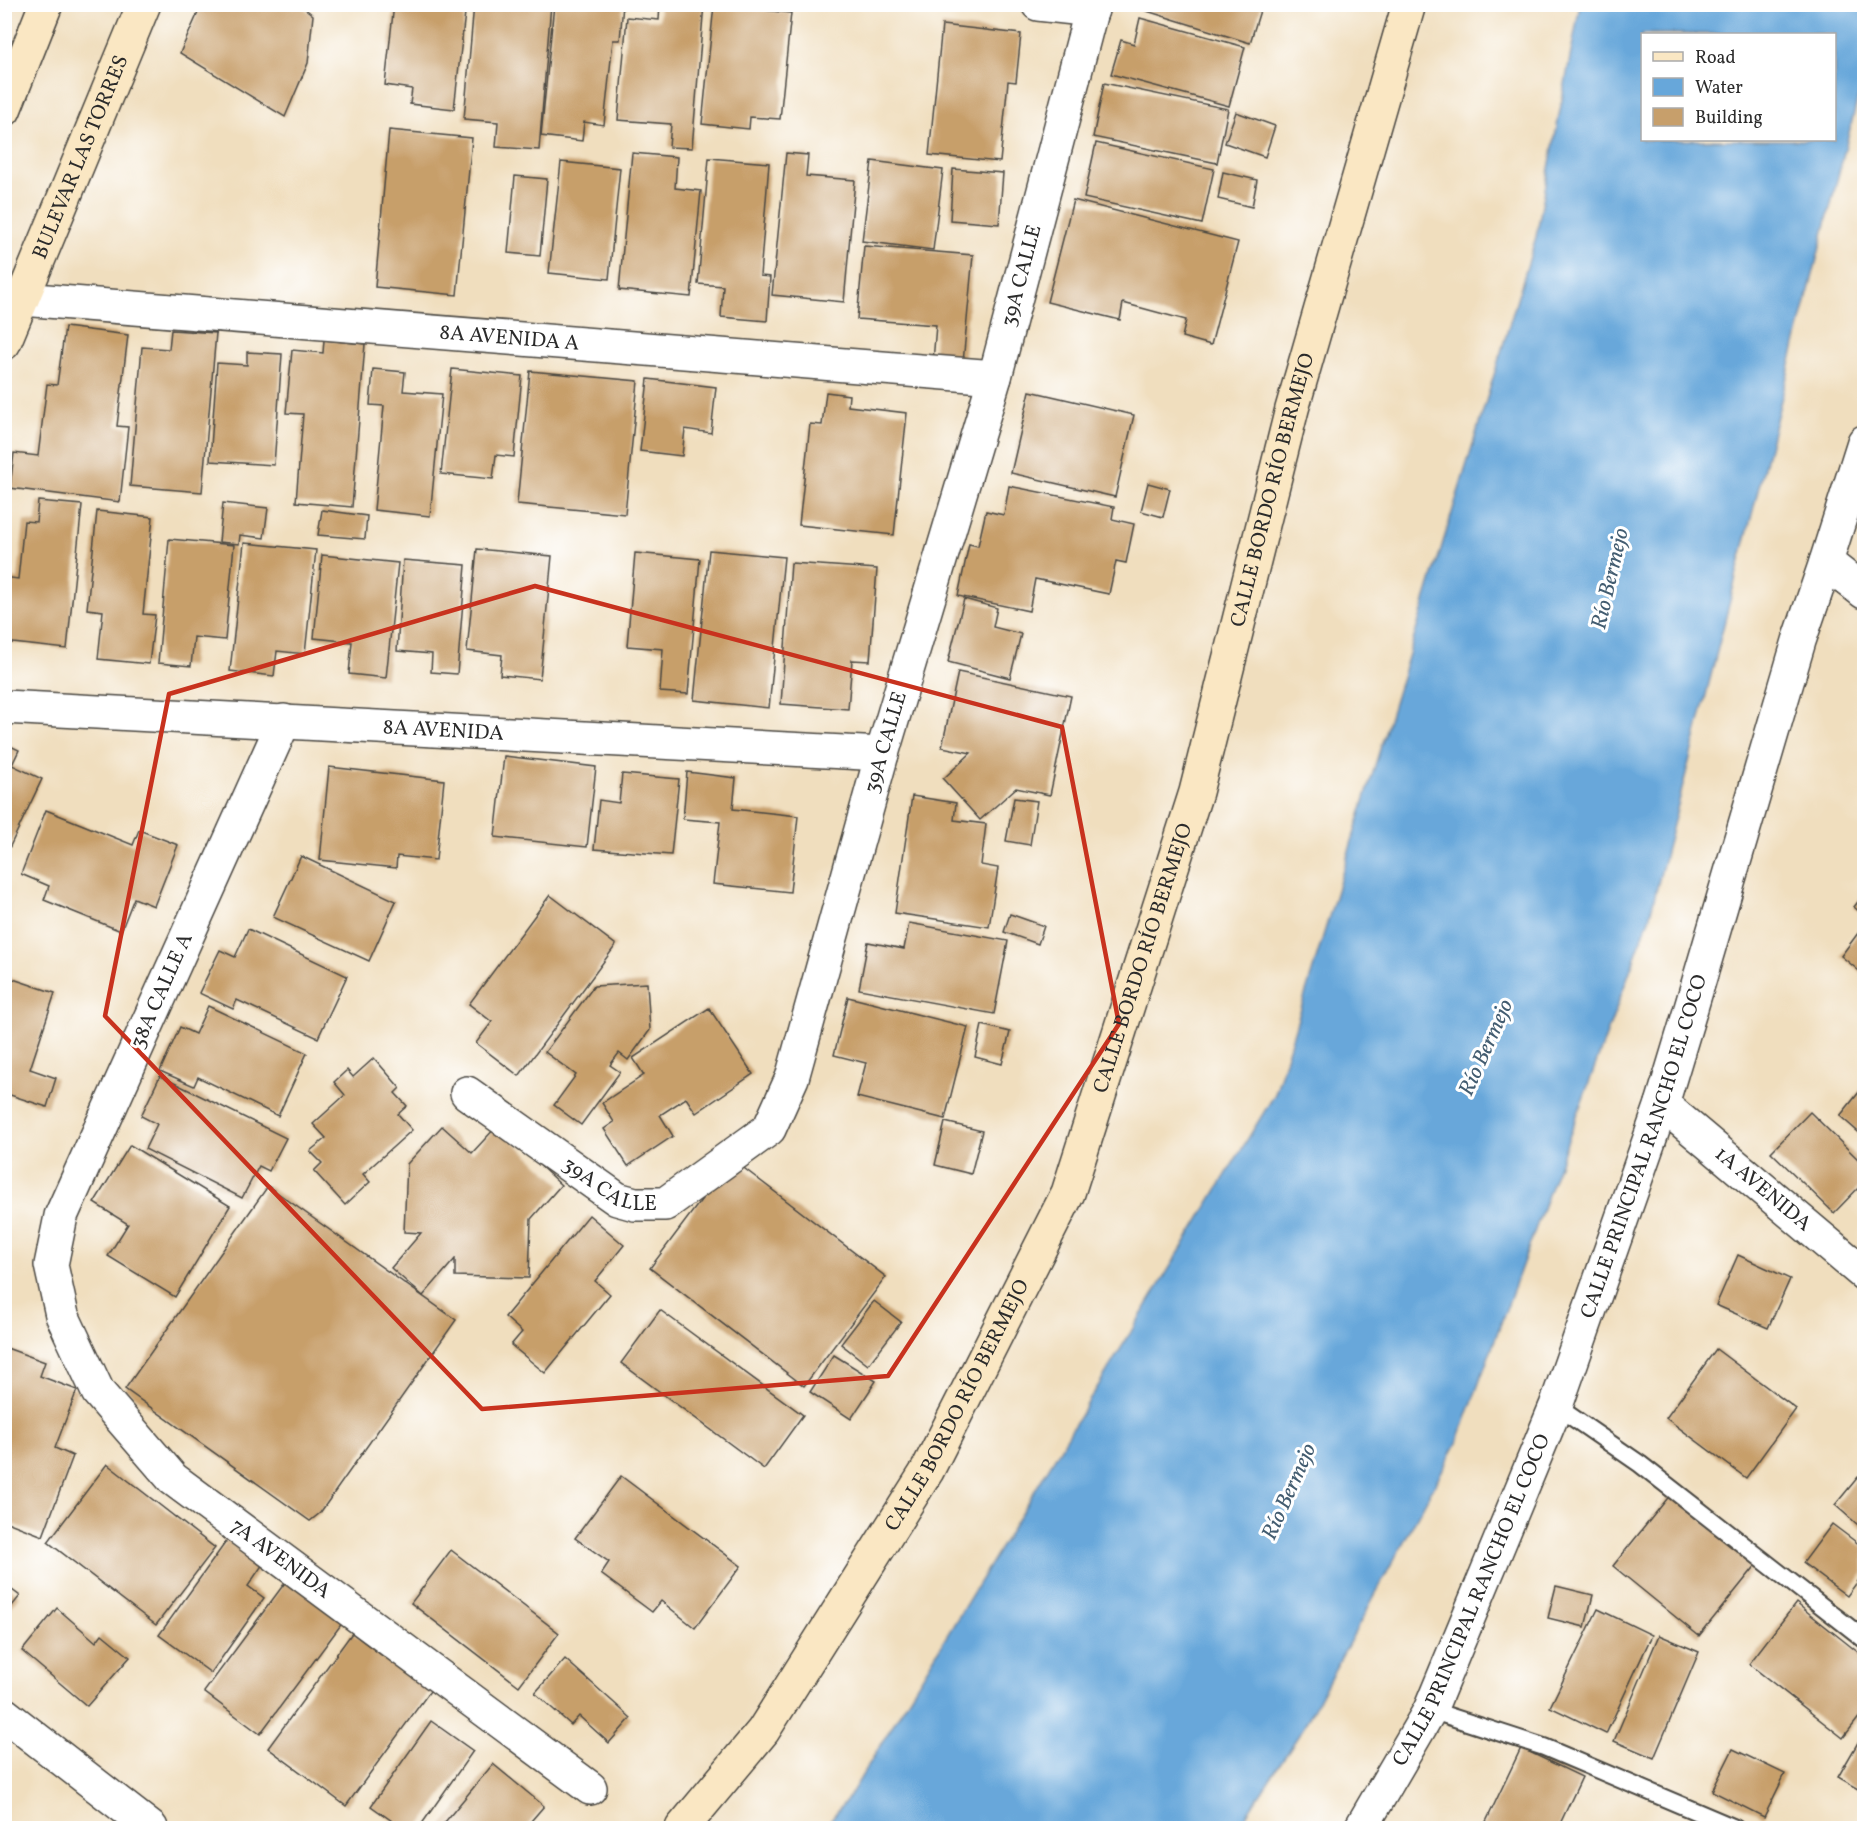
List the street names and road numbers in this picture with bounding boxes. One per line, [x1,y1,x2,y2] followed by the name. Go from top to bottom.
[26,51,136,264] street label: BULEVAR LAS TORRES
[994,222,1049,330] street label: 39A CALLE
[438,318,581,358] street label: 8A AVENIDA A
[1223,349,1322,630] street label: CALLE BORDO RÍO BERMEJO
[857,688,914,796] street label: 39A CALLE
[382,713,505,748] street label: 8A AVENIDA
[1086,819,1200,1097] street label: CALLE BORDO RÍO BERMEJO
[124,928,200,1053] street label: 38A CALLE A
[1573,971,1715,1322] street label: CALLE PRINCIPAL RANCHO EL COCO
[1708,1140,1818,1238] street label: 1A AVENIDA
[556,1150,657,1219] street label: 39A CALLE
[878,1274,1036,1537] street label: CALLE BORDO RÍO BERMEJO
[1386,1429,1557,1772] street label: CALLE PRINCIPAL RANCHO EL COCO
[224,1512,337,1606] street label: 7A AVENIDA

